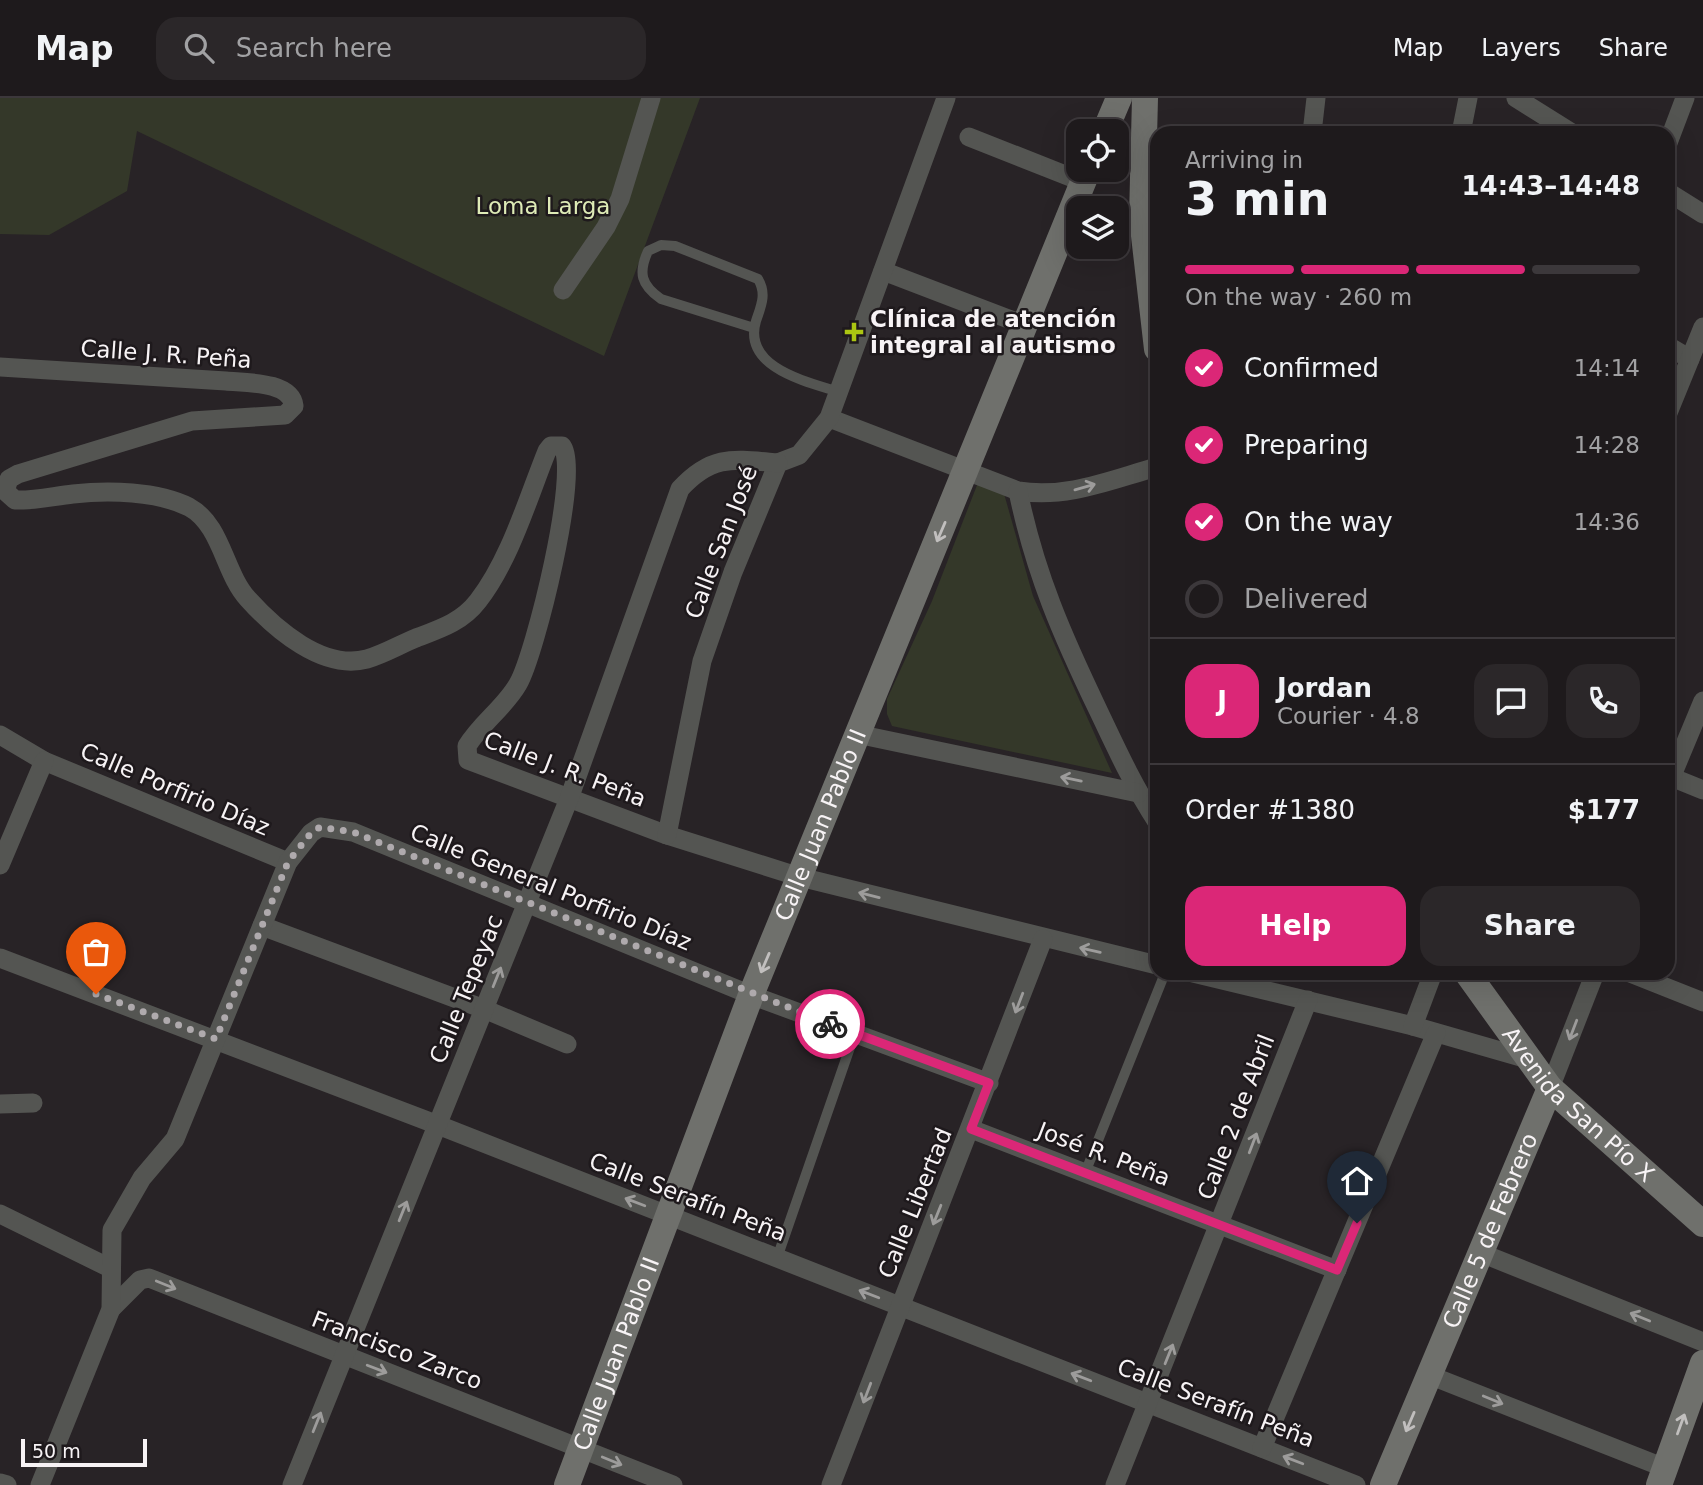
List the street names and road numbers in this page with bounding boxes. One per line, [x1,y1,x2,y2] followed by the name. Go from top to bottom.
[80,335,252,373] street label: Calle J. R. Peña
[680,462,762,622] street label: Calle San José
[770,725,871,925] street label: Calle Juan Pablo II
[480,726,650,812] street label: Calle J. R. Peña
[77,737,273,841] street label: Calle Porfirio Díaz
[407,819,695,955] street label: Calle General Porfirio Díaz
[424,911,508,1067] street label: Calle Tepeyac
[1497,1022,1660,1187] street label: Avenida San Pío X
[1193,1031,1279,1203] street label: Calle 2 de Abril
[1032,1116,1174,1191] street label: José R. Peña
[873,1124,957,1282] street label: Calle Libertad
[1437,1129,1543,1332] street label: Calle 5 de Febrero
[586,1147,790,1247] street label: Calle Serafín Peña
[568,1254,664,1454] street label: Calle Juan Pablo II
[308,1306,486,1394] street label: Francisco Zarco
[1114,1353,1318,1453] street label: Calle Serafín Peña

